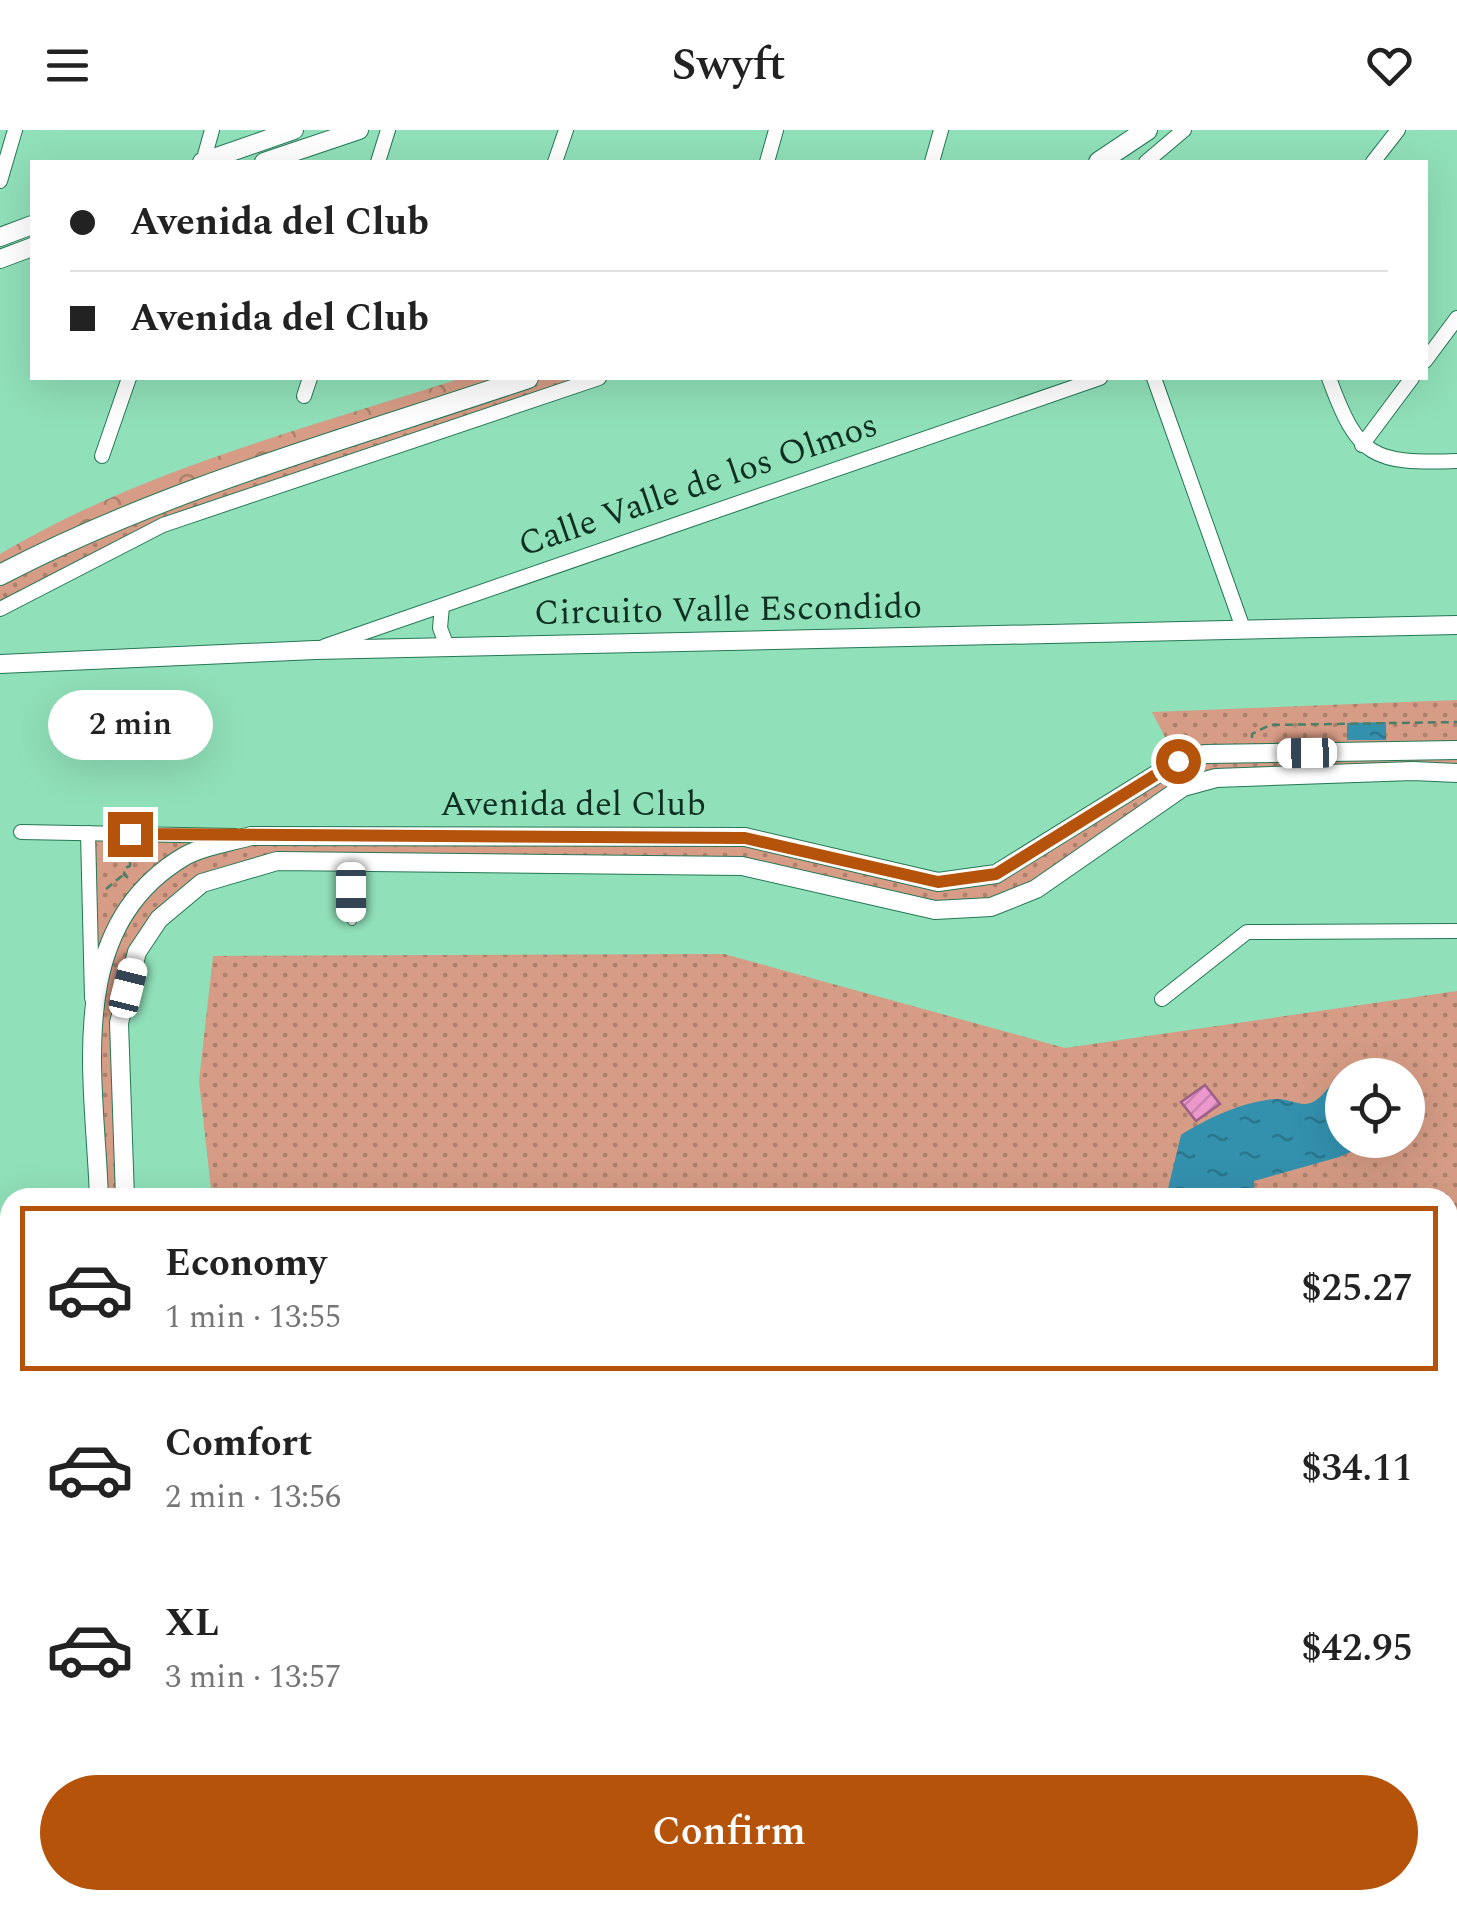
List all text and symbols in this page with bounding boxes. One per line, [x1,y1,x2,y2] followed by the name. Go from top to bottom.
[671,31,786,100] text: Swyft
[40,38,95,93] icon: menu
[1362,38,1417,93] icon: heart
[130,194,429,252] text: Avenida del Club
[130,290,429,348] text: Avenida del Club
[511,399,885,571] street label: Calle Valle de los Olmos
[534,580,922,640] street label: Circuito Valle Escondido
[48,689,212,759] callout: 2 min
[89,700,172,749] text: 2 min
[1277,737,1337,769] car
[1156,739,1201,784] route start
[440,778,706,831] street label: Avenida del Club
[108,812,153,857] route end
[336,862,366,922] car
[106,955,150,1021] car
[1325,1058,1425,1158] map controls
[1325,1058,1425,1158] button: locate
[165,1235,326,1293] text: Economy
[45,1244,135,1334] icon: car
[1301,1260,1413,1318] text: $25.27
[165,1293,341,1342] text: 1 min · 13:55
[165,1415,312,1473] text: Comfort
[45,1424,135,1514] icon: car
[1301,1440,1413,1498] text: $34.11
[165,1473,341,1522] text: 2 min · 13:56
[165,1595,219,1653] text: XL
[45,1604,135,1694] icon: car
[1301,1620,1413,1678] text: $42.95
[165,1653,341,1702] text: 3 min · 13:57
[40,1775,1418,1890] button: Confirm

